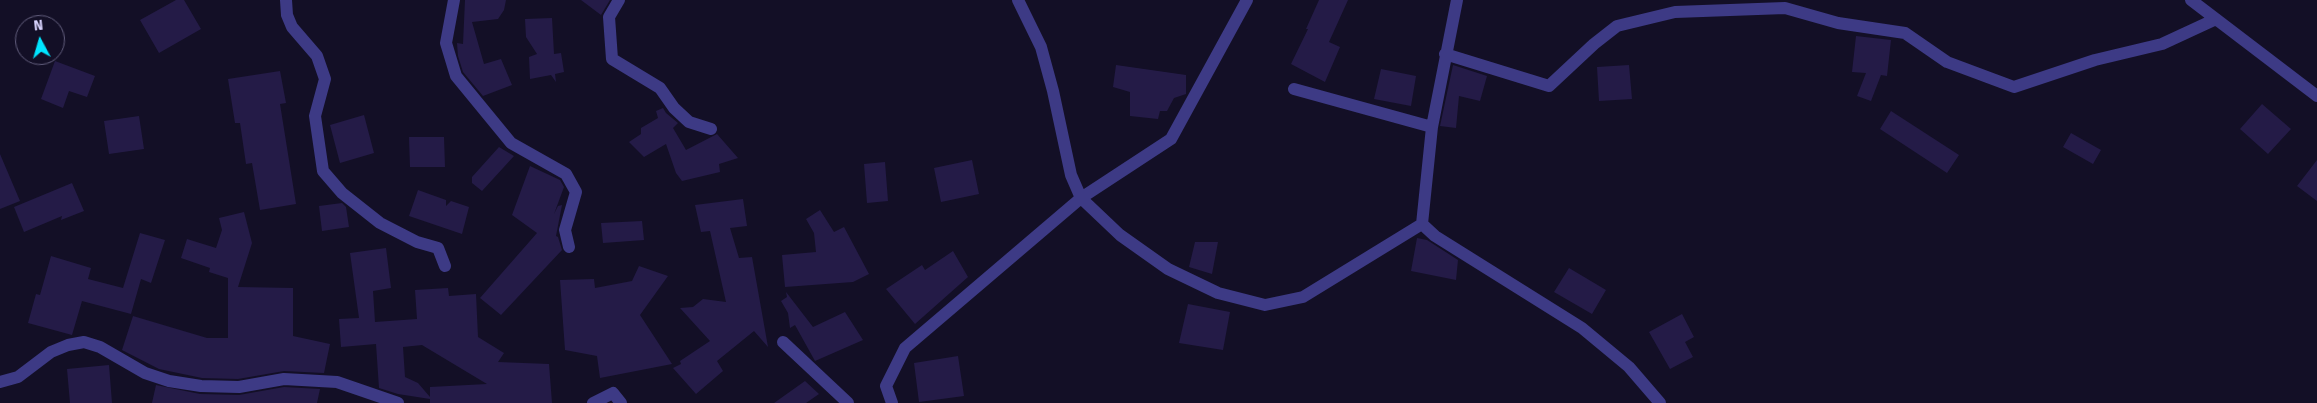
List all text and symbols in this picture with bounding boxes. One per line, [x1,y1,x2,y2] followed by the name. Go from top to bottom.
[15,15,65,65] north arrow
[33,17,44,35] text: N

